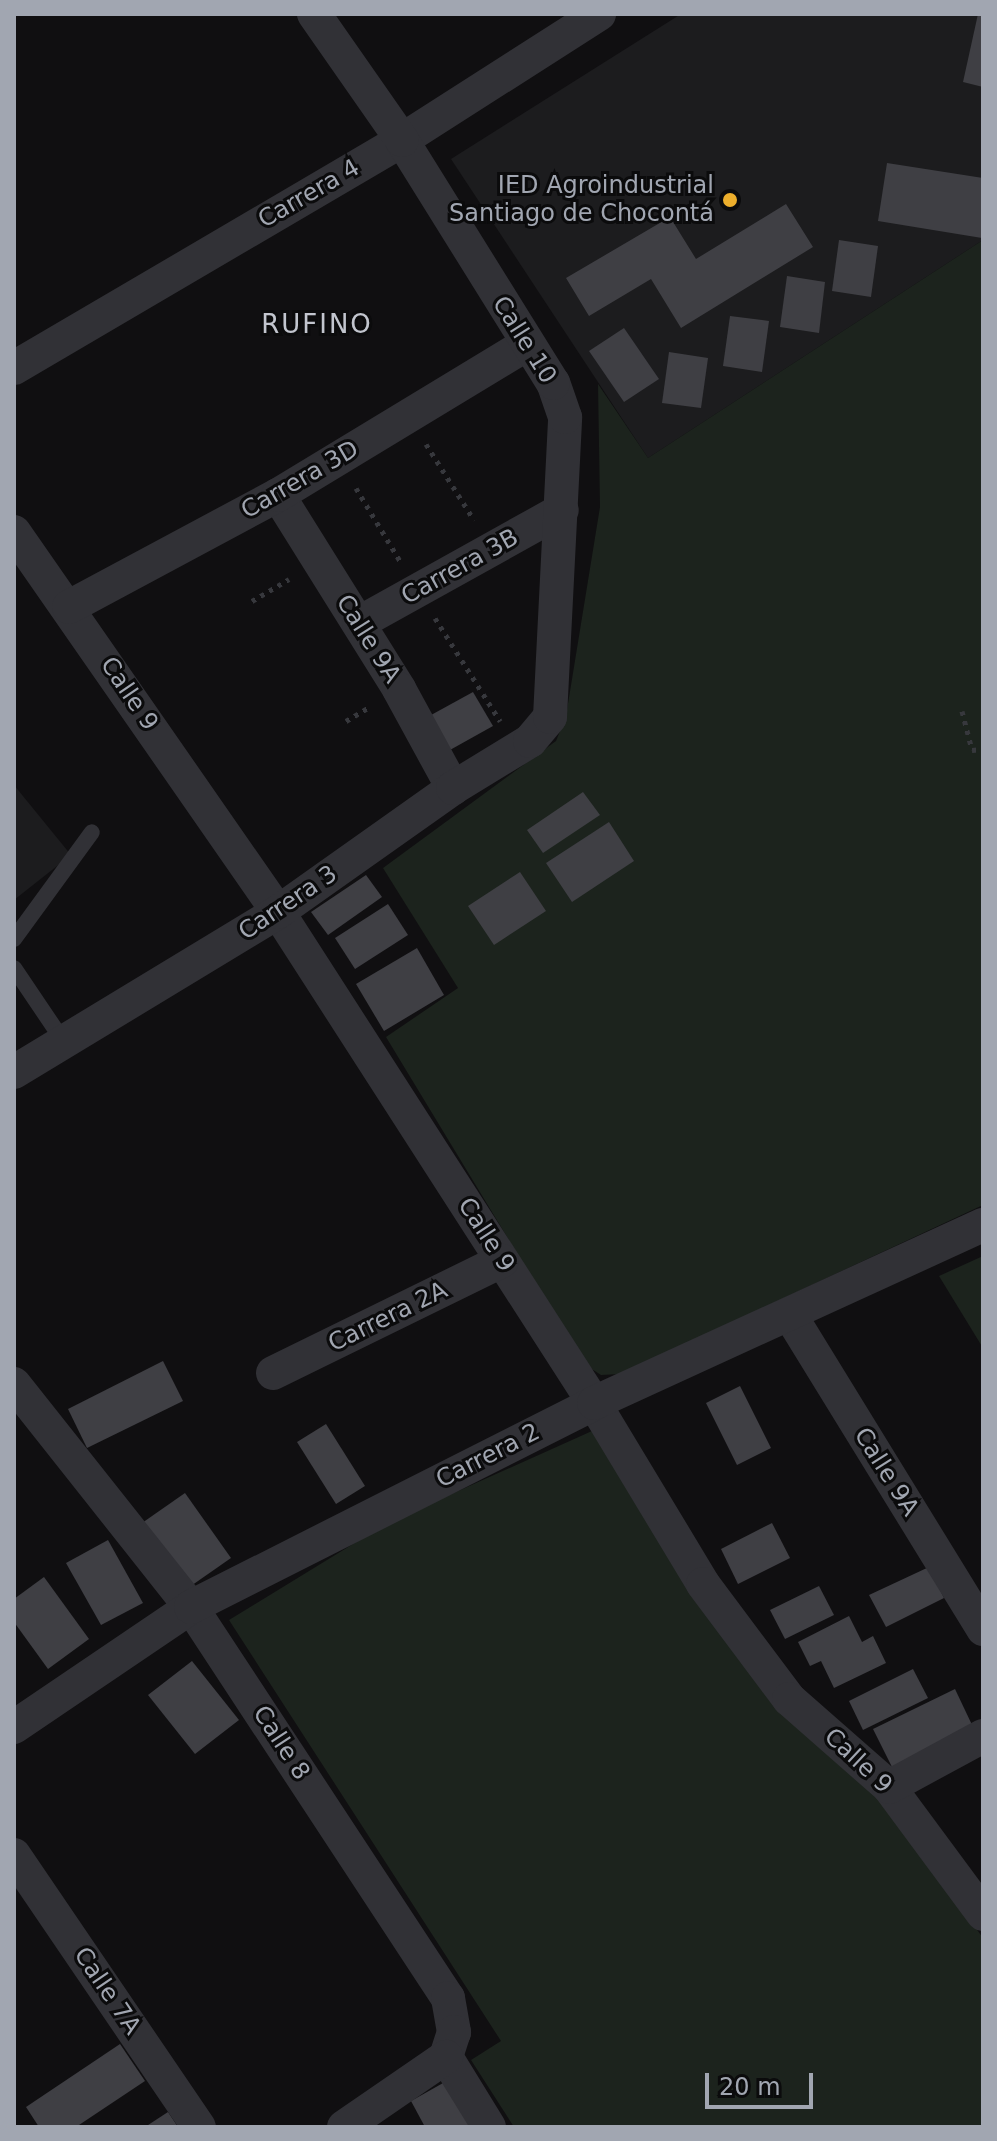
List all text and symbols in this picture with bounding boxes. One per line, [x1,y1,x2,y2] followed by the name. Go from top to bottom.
[253,153,365,235] street label: Carrera 4
[449,172,714,228] place label: IED Agroindustrial Santiago de Chocontá
[721,191,739,209] marker: IED Agroindustrial Santiago de Chocontá
[486,291,562,389] street label: Calle 10
[261,309,373,341] district label: RUFINO
[236,435,364,525] street label: Carrera 3D
[397,523,523,611] street label: Carrera 3B
[330,589,406,689] street label: Calle 9A
[94,652,164,736] street label: Calle 9
[233,860,343,946] street label: Carrera 3
[451,1193,521,1277] street label: Calle 9
[324,1276,452,1358] street label: Carrera 2A
[431,1418,545,1494] street label: Carrera 2
[848,1422,924,1522] street label: Calle 9A
[246,1701,316,1785] street label: Calle 8
[818,1722,898,1800] street label: Calle 9
[67,1942,147,2040] street label: Calle 7A
[709,2057,817,2107] scale bar
[719,2073,781,2101] text: 20 m

